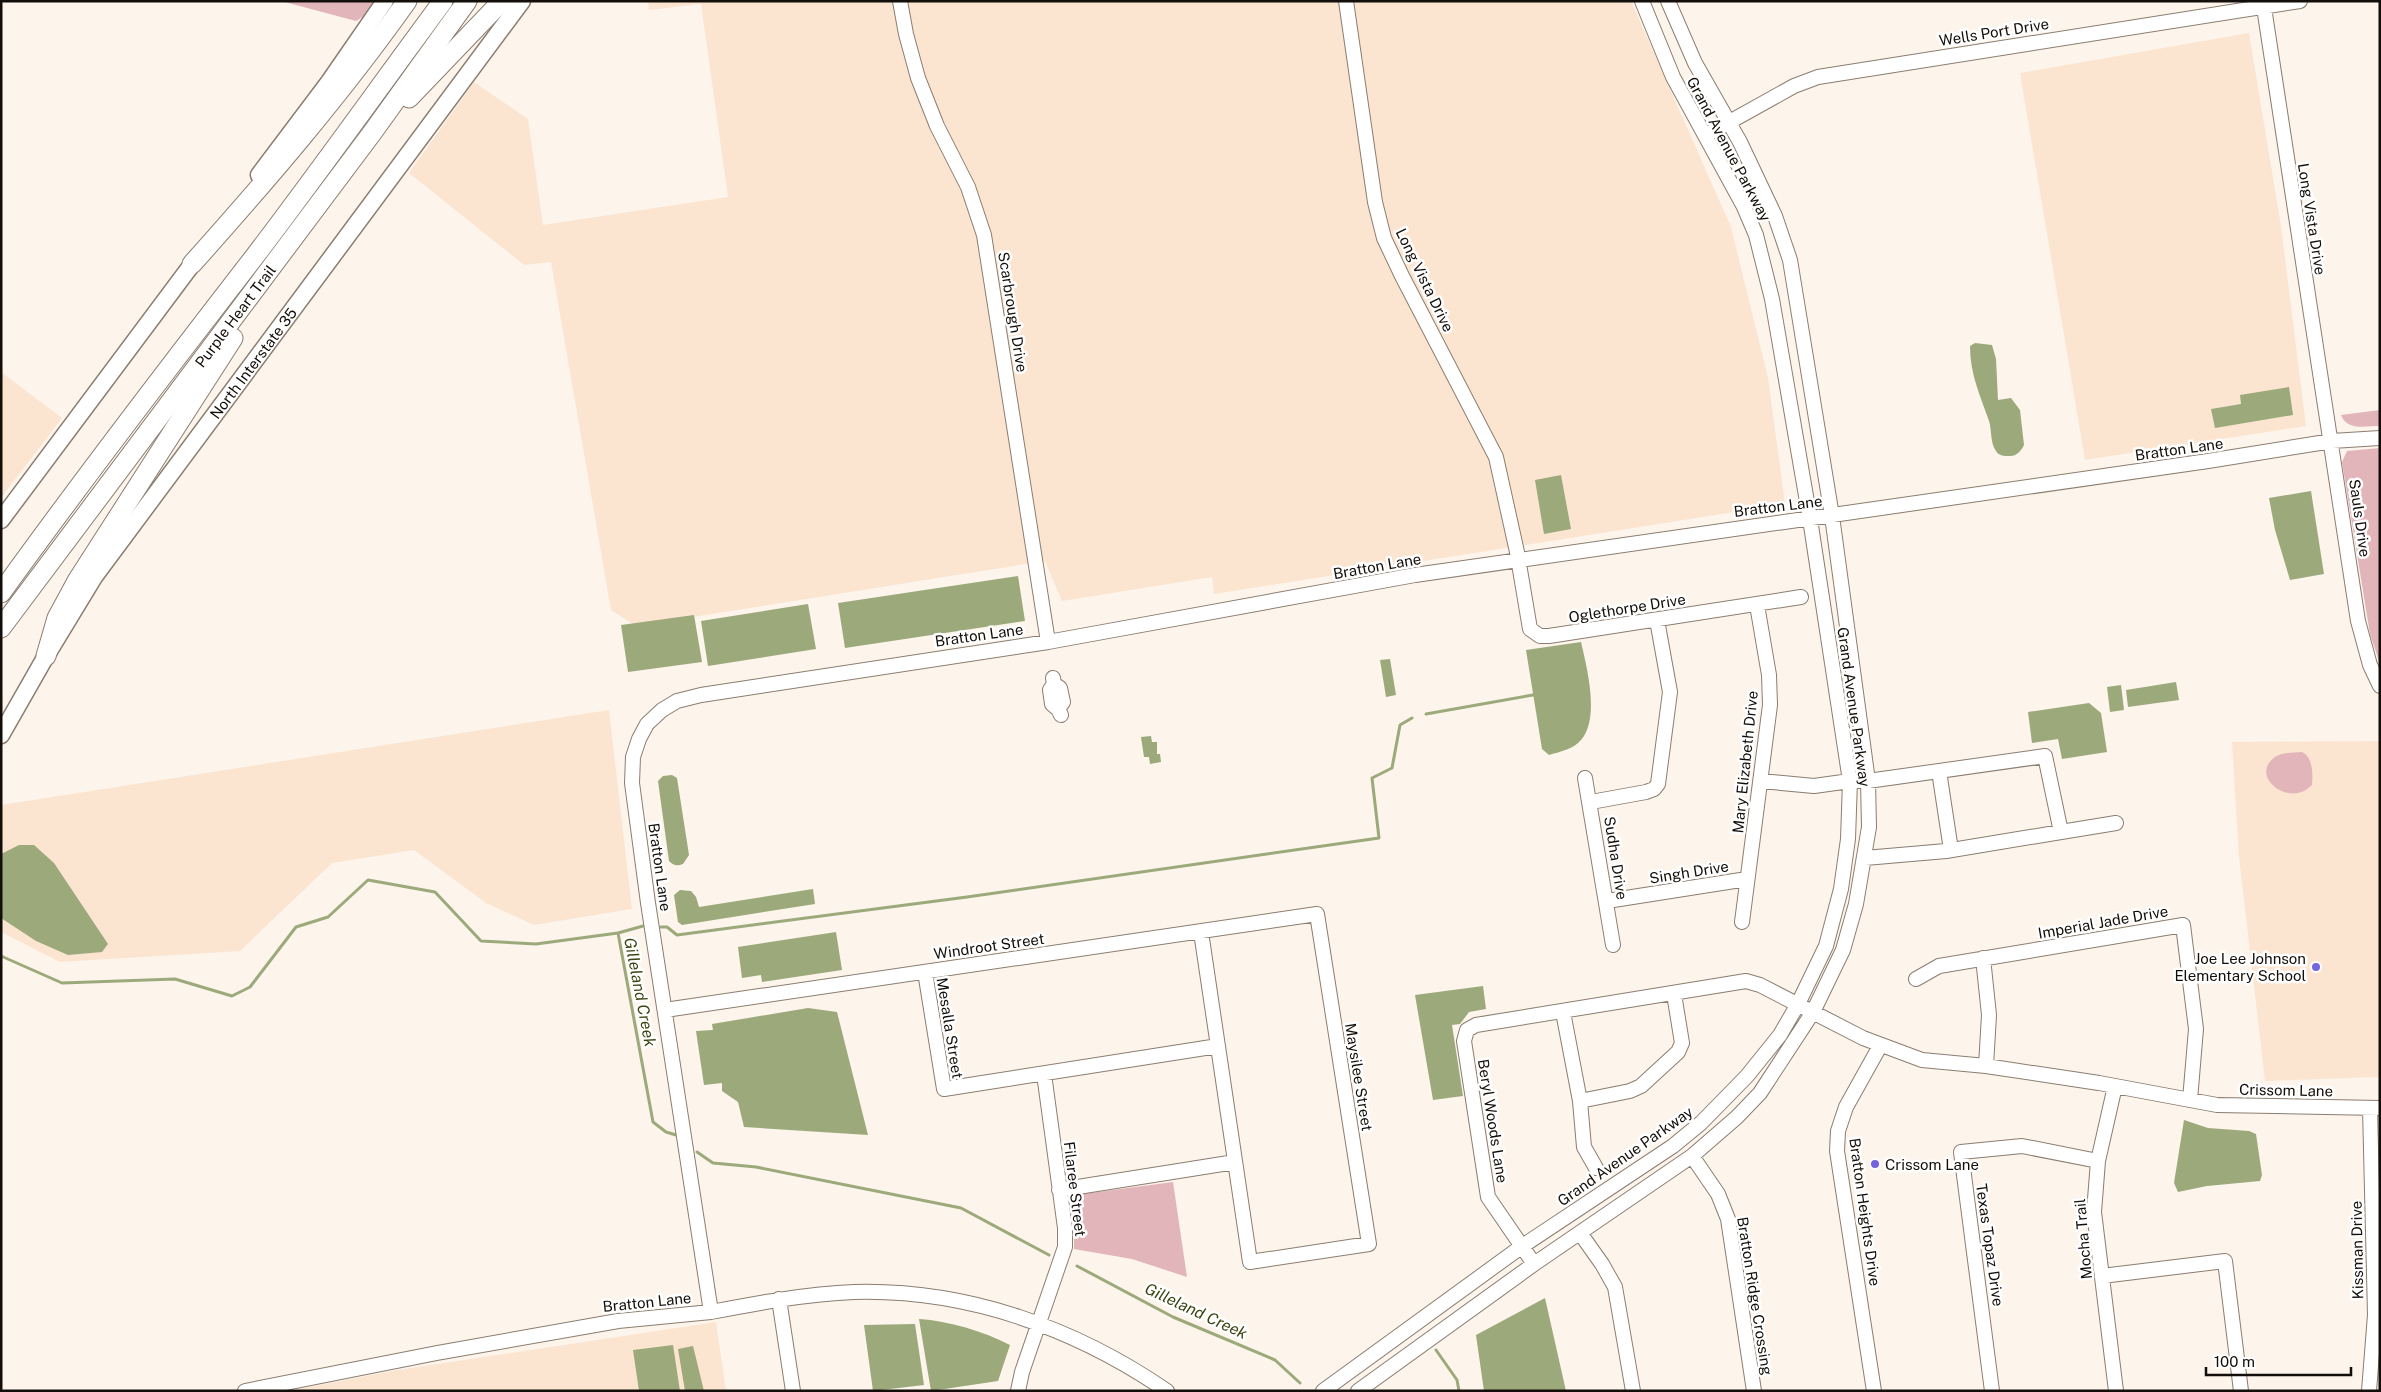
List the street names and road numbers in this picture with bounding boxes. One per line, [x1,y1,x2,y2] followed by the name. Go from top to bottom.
[1938,15,2050,49] street label: Wells Port Drive
[1684,74,1774,224] street label: Grand Avenue Parkway
[2295,162,2329,276] street label: Long Vista Drive
[1393,225,1457,335] street label: Long Vista Drive
[995,251,1031,373] street label: Scarbrough Drive
[191,262,279,370] street label: Purple Heart Trail
[206,304,300,422] street label: North Interstate 35
[2134,434,2224,464] street label: Bratton Lane
[2346,478,2374,558] street label: Sauls Drive
[1733,492,1823,520] street label: Bratton Lane
[1332,550,1422,582] street label: Bratton Lane
[1567,590,1687,626] street label: Oglethorpe Drive
[934,620,1024,650] street label: Bratton Lane
[1834,626,1874,788] street label: Grand Avenue Parkway
[1729,690,1761,834] street label: Mary Elizabeth Drive
[1601,815,1631,901] street label: Sudha Drive
[645,822,675,912] street label: Bratton Lane
[1648,857,1730,887] street label: Singh Drive
[2037,902,2169,942] street label: Imperial Jade Drive
[933,930,1046,962] street label: Windroot Street
[934,976,966,1080] street label: Mesalla Street
[1342,1022,1376,1132] street label: Maysilee Street
[1475,1058,1511,1184] street label: Beryl Woods Lane
[2239,1081,2333,1099] street label: Crissom Lane
[1554,1103,1696,1209] street label: Grand Avenue Parkway
[1846,1137,1884,1287] street label: Bratton Heights Drive
[1061,1141,1089,1238] street label: Filaree Street
[1973,1183,2007,1307] street label: Texas Topaz Drive
[2071,1198,2095,1280] street label: Mocha Trail
[2348,1201,2366,1299] street label: Kissman Drive
[1734,1215,1776,1377] street label: Bratton Ridge Crossing
[602,1289,692,1315] street label: Bratton Lane

